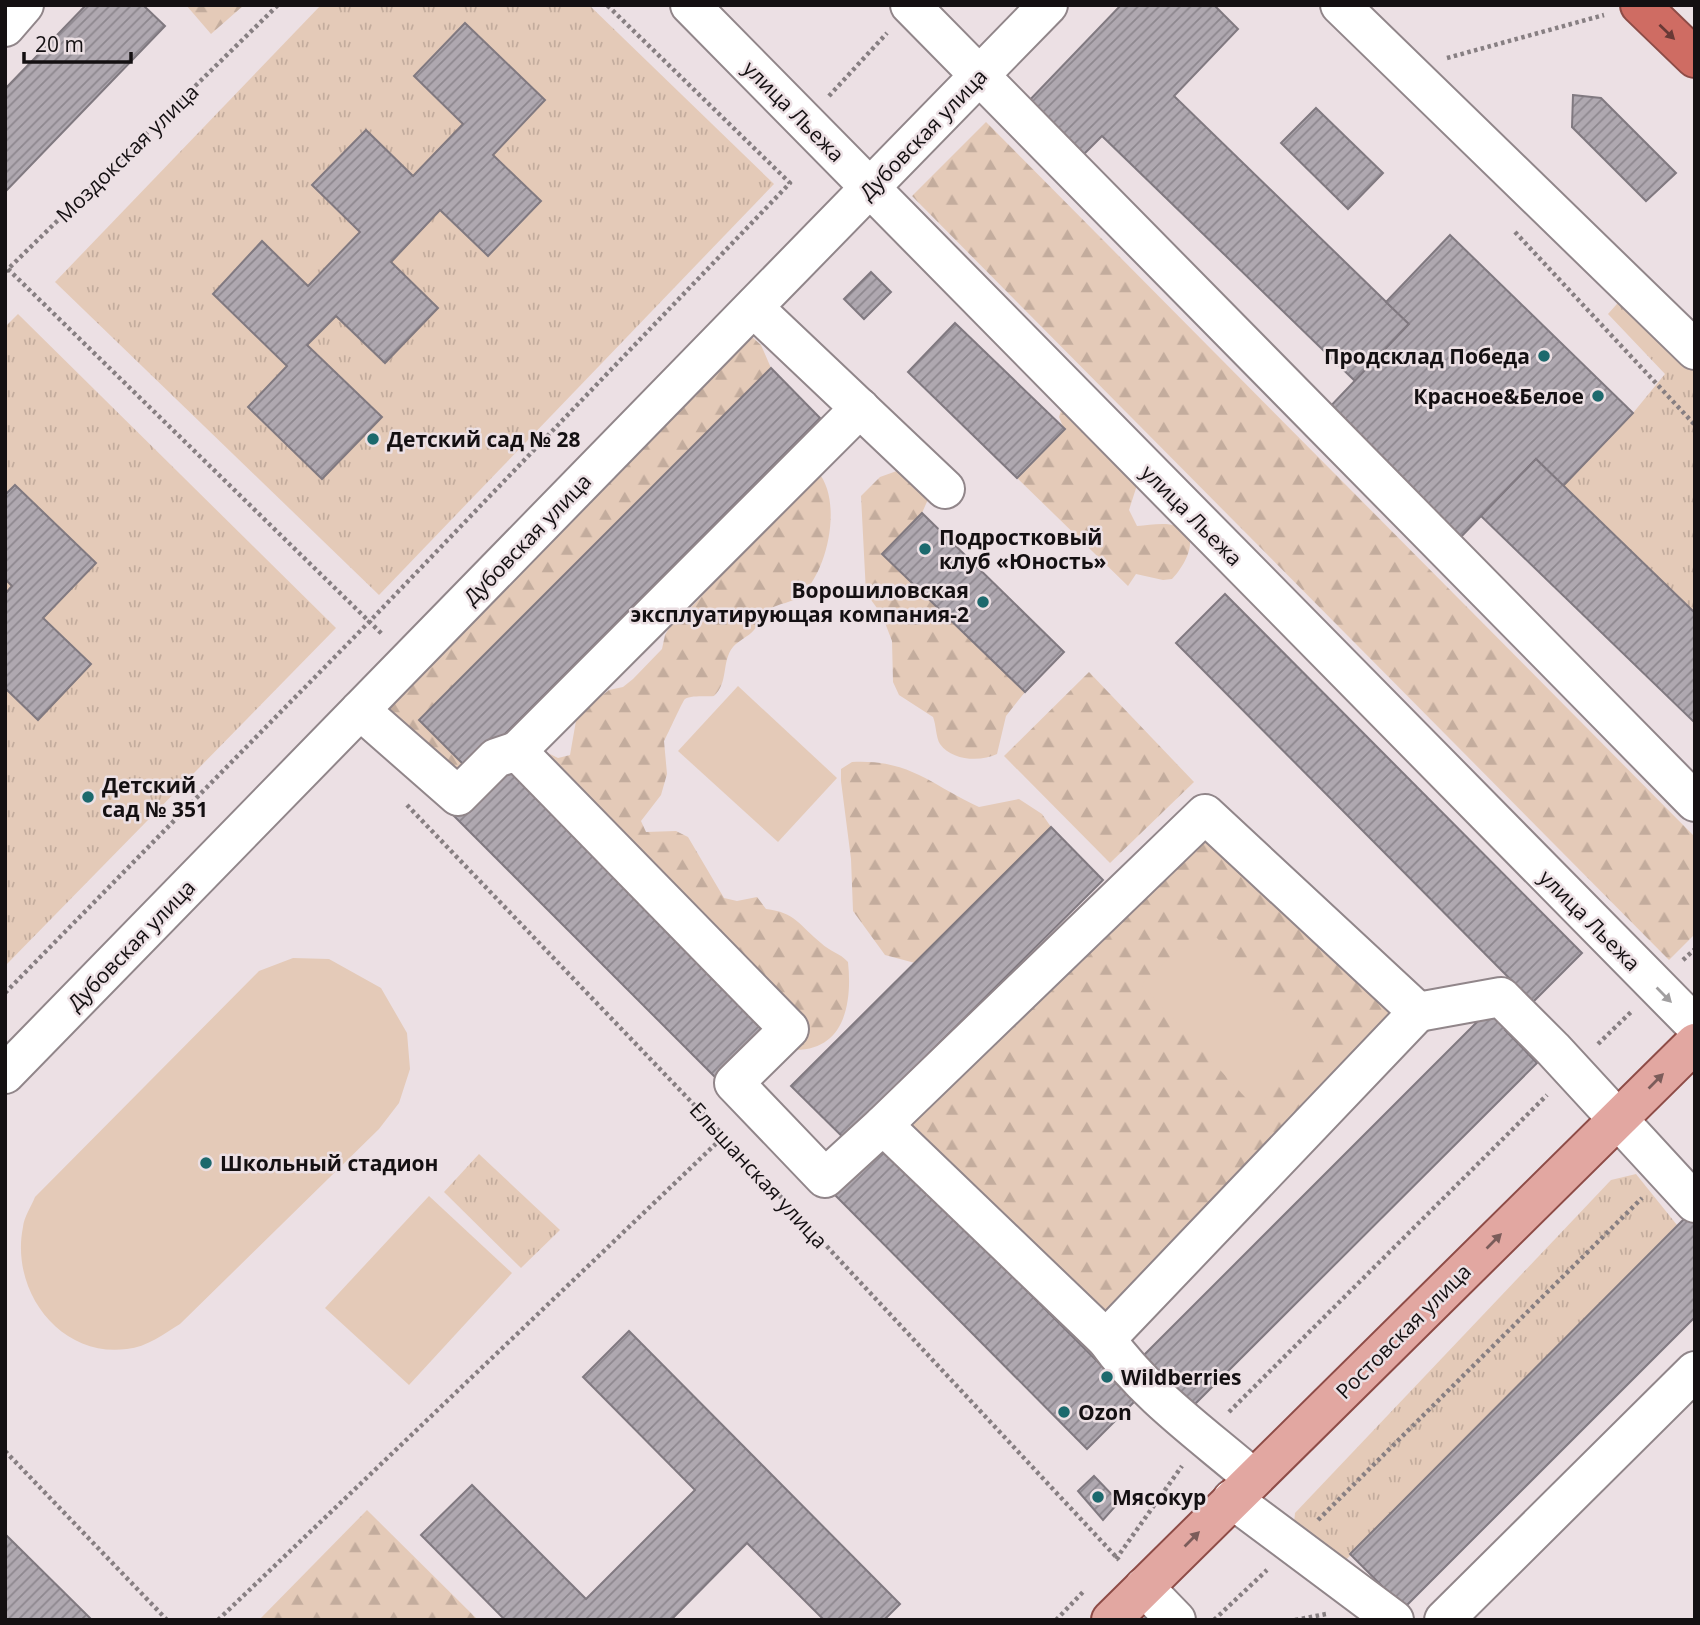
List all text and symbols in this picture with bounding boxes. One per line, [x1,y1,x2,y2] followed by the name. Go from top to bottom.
[24,21,131,65] scale bar
[1659,23,1676,40] one-way arrow
[35,30,84,58] text: 20 m
[737,54,851,168] street label: улица Льежа
[853,62,993,206] street label: Дубовская улица
[50,78,204,228] street label: Моздокская улица
[1324,342,1530,370] place label: Продсклад Победа
[1536,348,1552,364] marker: Продсклад Победа
[1413,382,1584,410] place label: Красное&Белое
[1590,388,1606,404] marker: Красное&Белое
[387,425,581,453] place label: Детский сад № 28
[365,431,381,447] marker: Детский сад № 28
[1135,458,1249,572] street label: улица Льежа
[457,467,597,611] street label: Дубовская улица
[939,523,1107,575] place label: Подростковый клуб «Юность»
[917,541,933,557] marker: Подростковый клуб «Юность»
[631,576,969,628] place label: Ворошиловская эксплуатирующая компания-2
[975,594,991,610] marker: Ворошиловская эксплуатирующая компания-2
[102,771,208,823] place label: Детский сад № 351
[80,789,96,805] marker: Детский сад № 351
[1533,863,1647,977] street label: улица Льежа
[61,873,201,1017] street label: Дубовская улица
[1656,986,1672,1003] one-way arrow
[1647,1073,1664,1090] one-way arrow
[684,1096,834,1254] street label: Ельшанская улица
[220,1149,439,1177] place label: Школьный стадион
[198,1155,214,1171] marker: Школьный стадион
[1485,1233,1501,1250] one-way arrow
[1329,1257,1477,1405] street label: Ростовская улица
[1121,1363,1241,1391] place label: Wildberries
[1099,1369,1115,1385] marker: Wildberries
[1078,1398,1132,1426] place label: Ozon
[1056,1404,1072,1420] marker: Ozon
[1112,1483,1206,1511] place label: Мясокур
[1090,1489,1106,1505] marker: Мясокур
[1184,1530,1201,1547] one-way arrow

